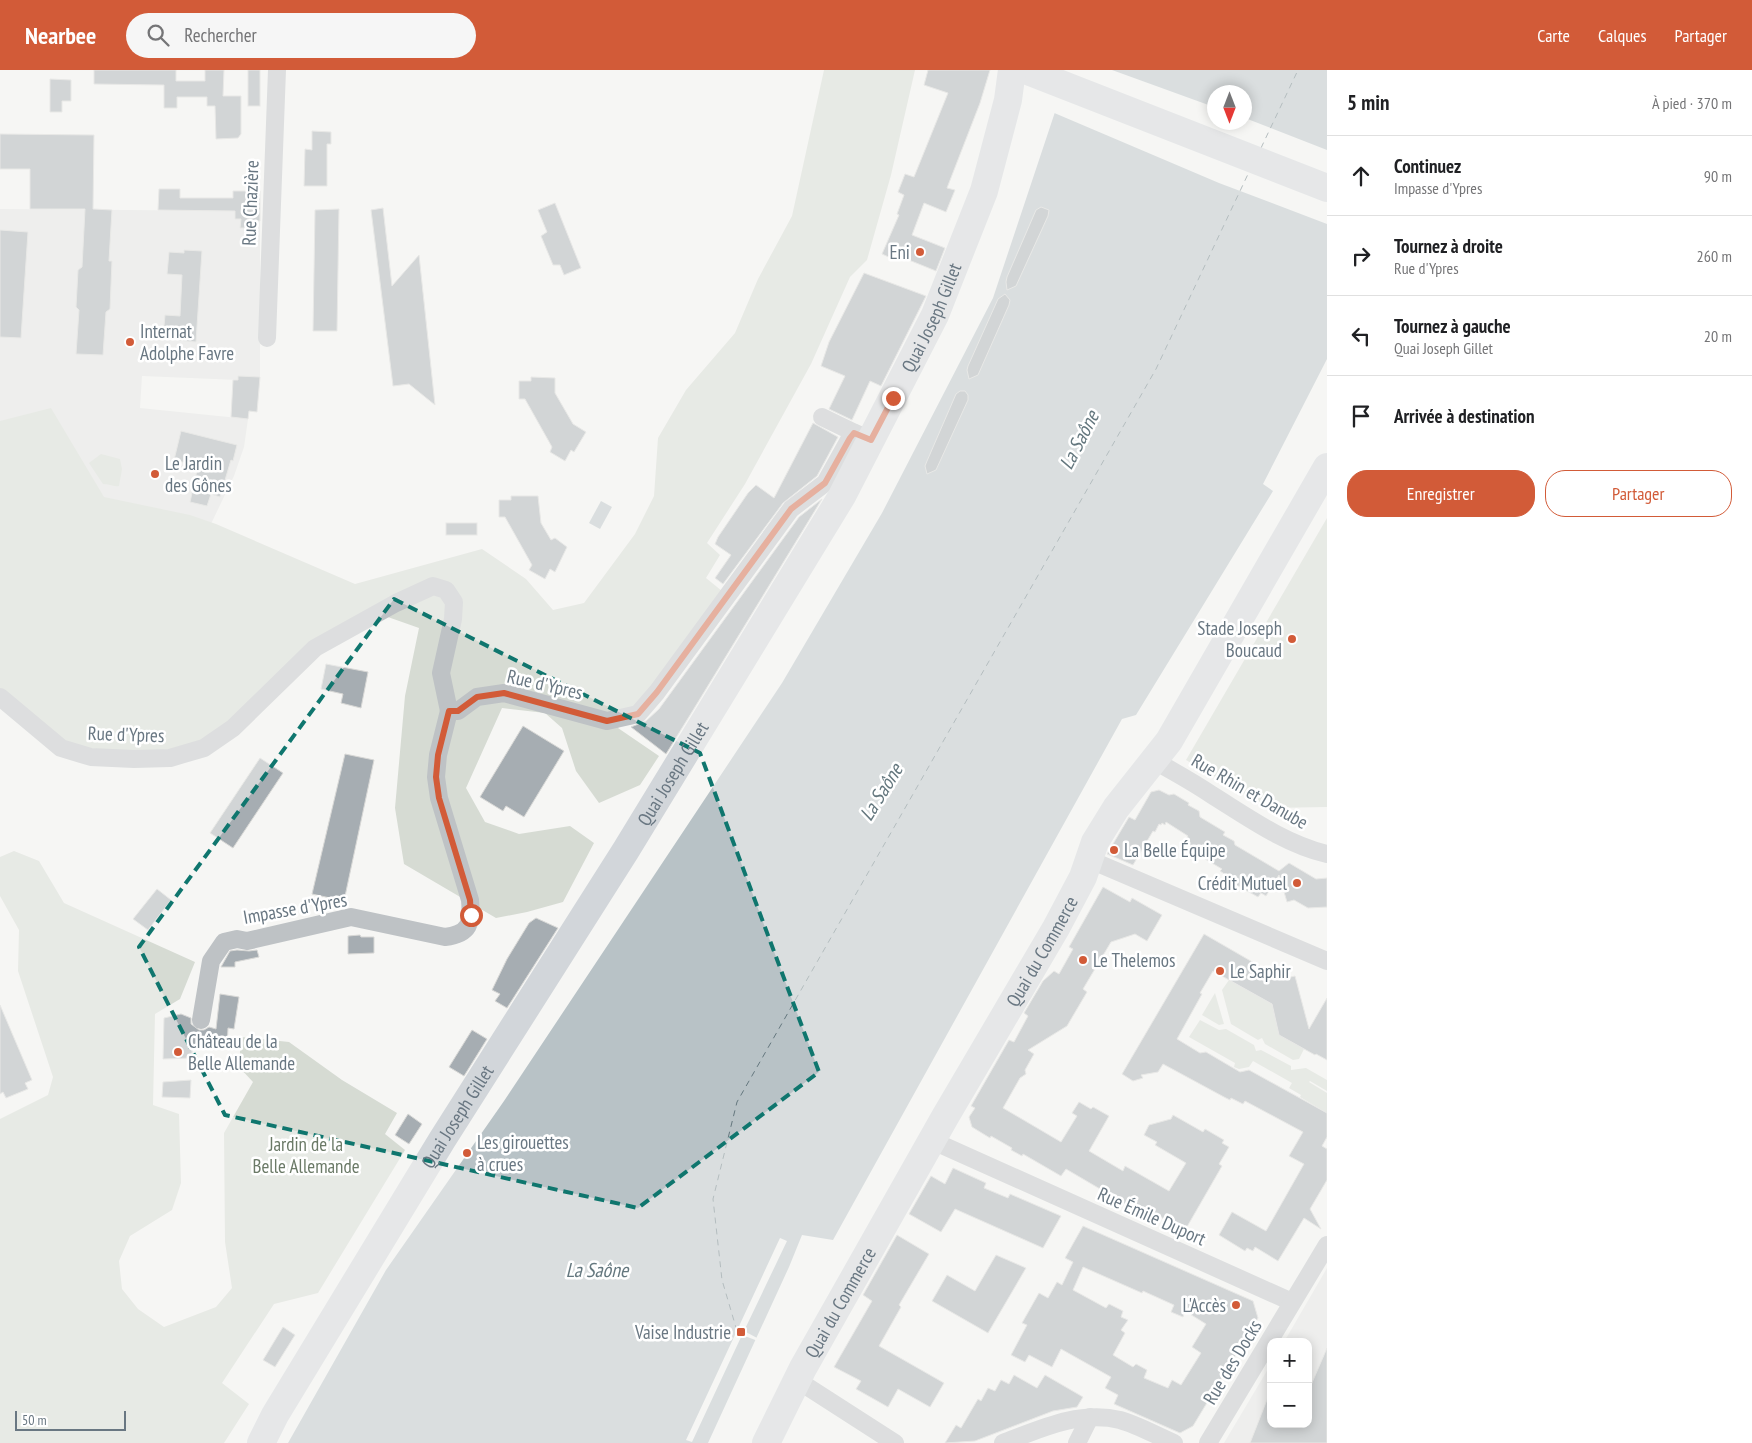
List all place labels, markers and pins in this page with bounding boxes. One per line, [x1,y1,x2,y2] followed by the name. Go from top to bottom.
[889,240,910,264] place label: Eni
[914,246,926,258] marker: Eni
[140,319,234,365] place label: Internat Adolphe Favre
[124,336,136,348] marker: Internat Adolphe Favre
[165,451,232,497] place label: Le Jardin des Gônes
[149,468,161,480] marker: Le Jardin des Gônes
[1197,616,1282,662] place label: Stade Joseph Boucaud
[1286,633,1298,645] marker: Stade Joseph Boucaud
[1124,838,1226,862] place label: La Belle Équipe
[1108,844,1120,856] marker: La Belle Équipe
[1198,871,1288,895] place label: Crédit Mutuel
[1291,877,1303,889] marker: Crédit Mutuel
[1093,948,1175,972] place label: Le Thelemos
[1077,954,1089,966] marker: Le Thelemos
[1230,959,1291,983] place label: Le Saphir
[1214,965,1226,977] marker: Le Saphir
[188,1029,295,1075] place label: Château de la Belle Allemande
[172,1046,184,1058] marker: Château de la Belle Allemande
[477,1130,569,1176] place label: Les girouettes à crues
[461,1147,473,1159] marker: Les girouettes à crues
[1183,1293,1226,1317] place label: L'Accès
[1230,1299,1242,1311] marker: L'Accès
[634,1320,731,1344] place label: Vaise Industrie
[735,1326,747,1338] marker: Vaise Industrie

